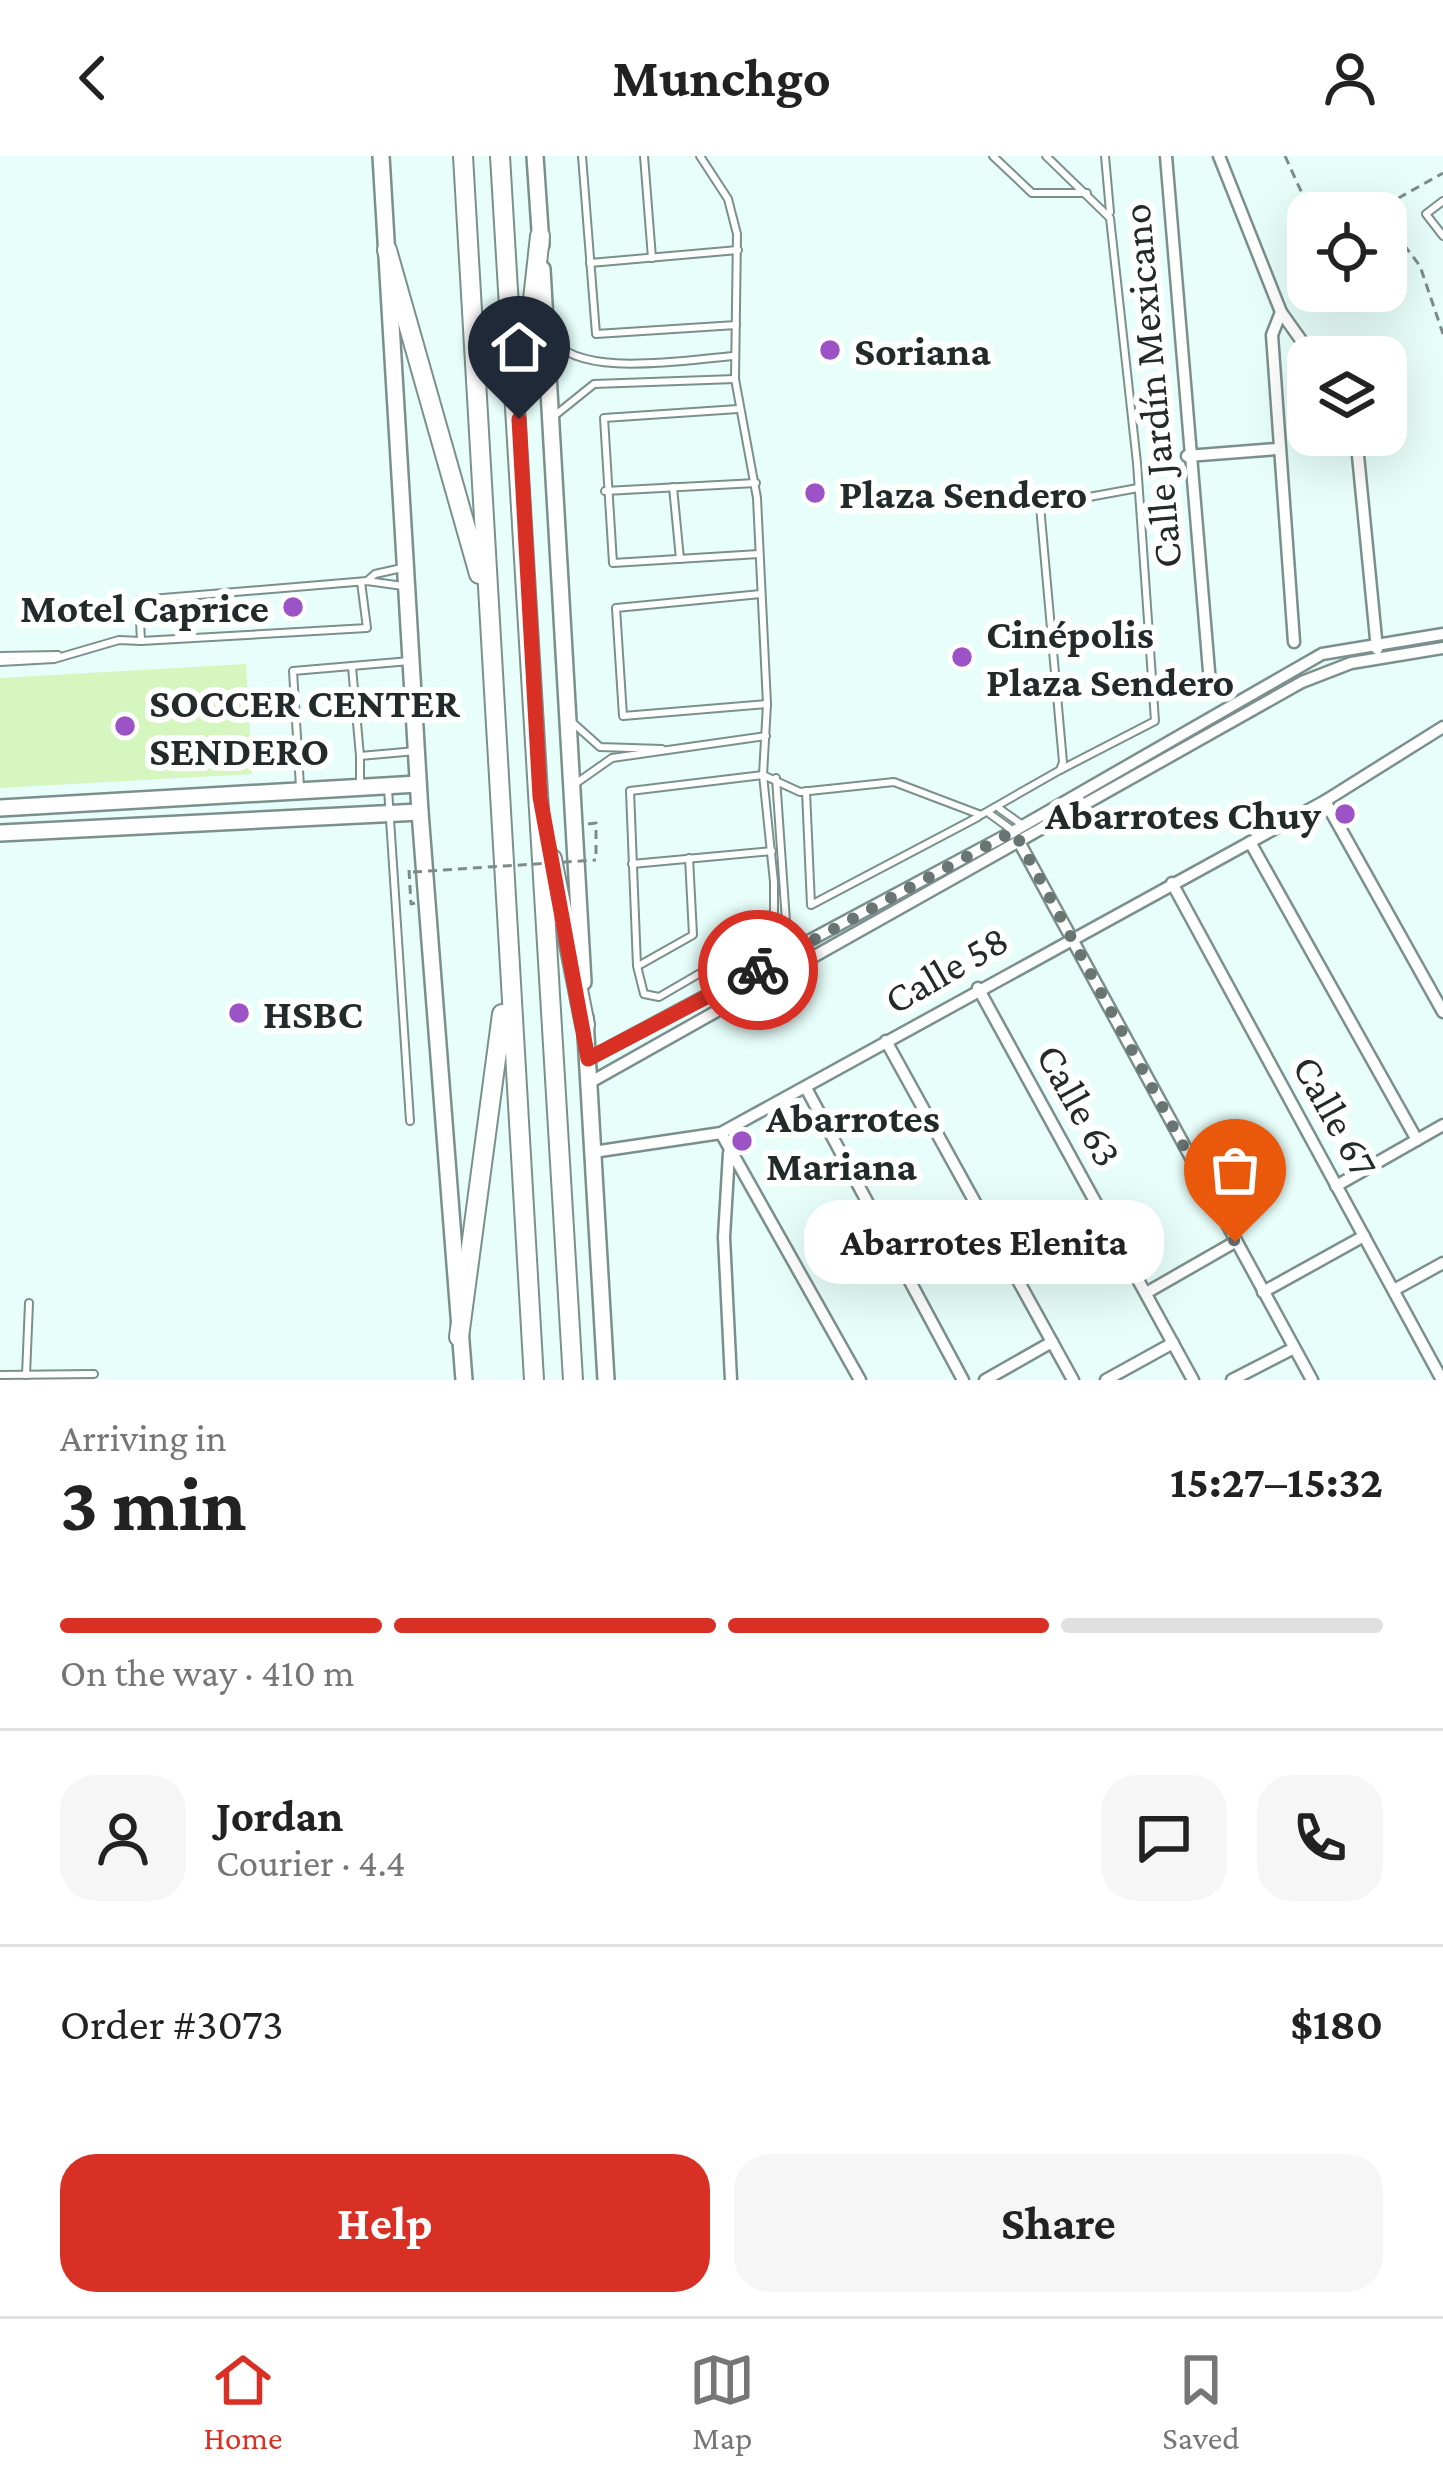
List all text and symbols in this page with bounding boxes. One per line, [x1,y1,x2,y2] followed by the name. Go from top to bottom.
[60,45,126,111] icon: back
[1317,45,1383,111] icon: person
[612,48,831,108] text: Munchgo
[1287,192,1407,456] map controls
[1287,192,1407,312] button: locate
[1112,202,1190,570] street label: Calle Jardín Mexicano
[468,296,570,419] pin
[486,314,552,380] icon: home
[854,327,991,374] place label: Soriana
[1287,336,1407,456] button: layers
[817,337,843,363] marker: Soriana
[839,470,1088,517] place label: Plaza Sendero
[802,480,828,506] marker: Plaza Sendero
[20,584,269,631] place label: Motel Caprice
[280,594,306,620] marker: Motel Caprice
[986,610,1235,705] place label: Cinépolis Plaza Sendero
[949,644,975,670] marker: Cinépolis Plaza Sendero
[149,679,460,774] place label: SOCCER CENTER SENDERO
[112,713,138,739] marker: SOCCER CENTER SENDERO
[1044,791,1322,838] place label: Abarrotes Chuy
[1332,801,1358,827] marker: Abarrotes Chuy
[698,910,818,1030] courier
[876,915,1016,1023] street label: Calle 58
[725,937,791,1003] icon: bike
[263,990,363,1037] place label: HSBC
[226,1000,252,1026] marker: HSBC
[1027,1036,1133,1174] street label: Calle 63
[1284,1047,1388,1185] street label: Calle 67
[765,1094,940,1189] place label: Abarrotes Mariana
[1184,1119,1286,1242] pin
[729,1128,755,1154] marker: Abarrotes Mariana
[1202,1137,1268,1203] icon: bag
[803,1200,1163,1284] callout: Abarrotes Elenita
[840,1220,1128,1263] text: Abarrotes Elenita
[60,1416,227,1459] text: Arriving in
[1170,1457,1383,1507] text: 15:27–15:32
[60,1460,247,1547] text: 3 min
[60,1651,355,1694] text: On the way · 410 m
[60,1775,186,1901] button: person
[1101,1775,1227,1901] button: chat
[1257,1775,1383,1901] button: phone
[216,1791,343,1841] text: Jordan
[216,1841,406,1884] text: Courier · 4.4
[60,1999,284,2049] text: Order #3073
[1290,1999,1383,2049] text: $180
[60,2154,710,2292] button: Help
[734,2154,1383,2292] button: Share
[203,2347,282,2456] tab: Home
[689,2347,755,2456] tab: Map
[1162,2347,1240,2456] tab: Saved

